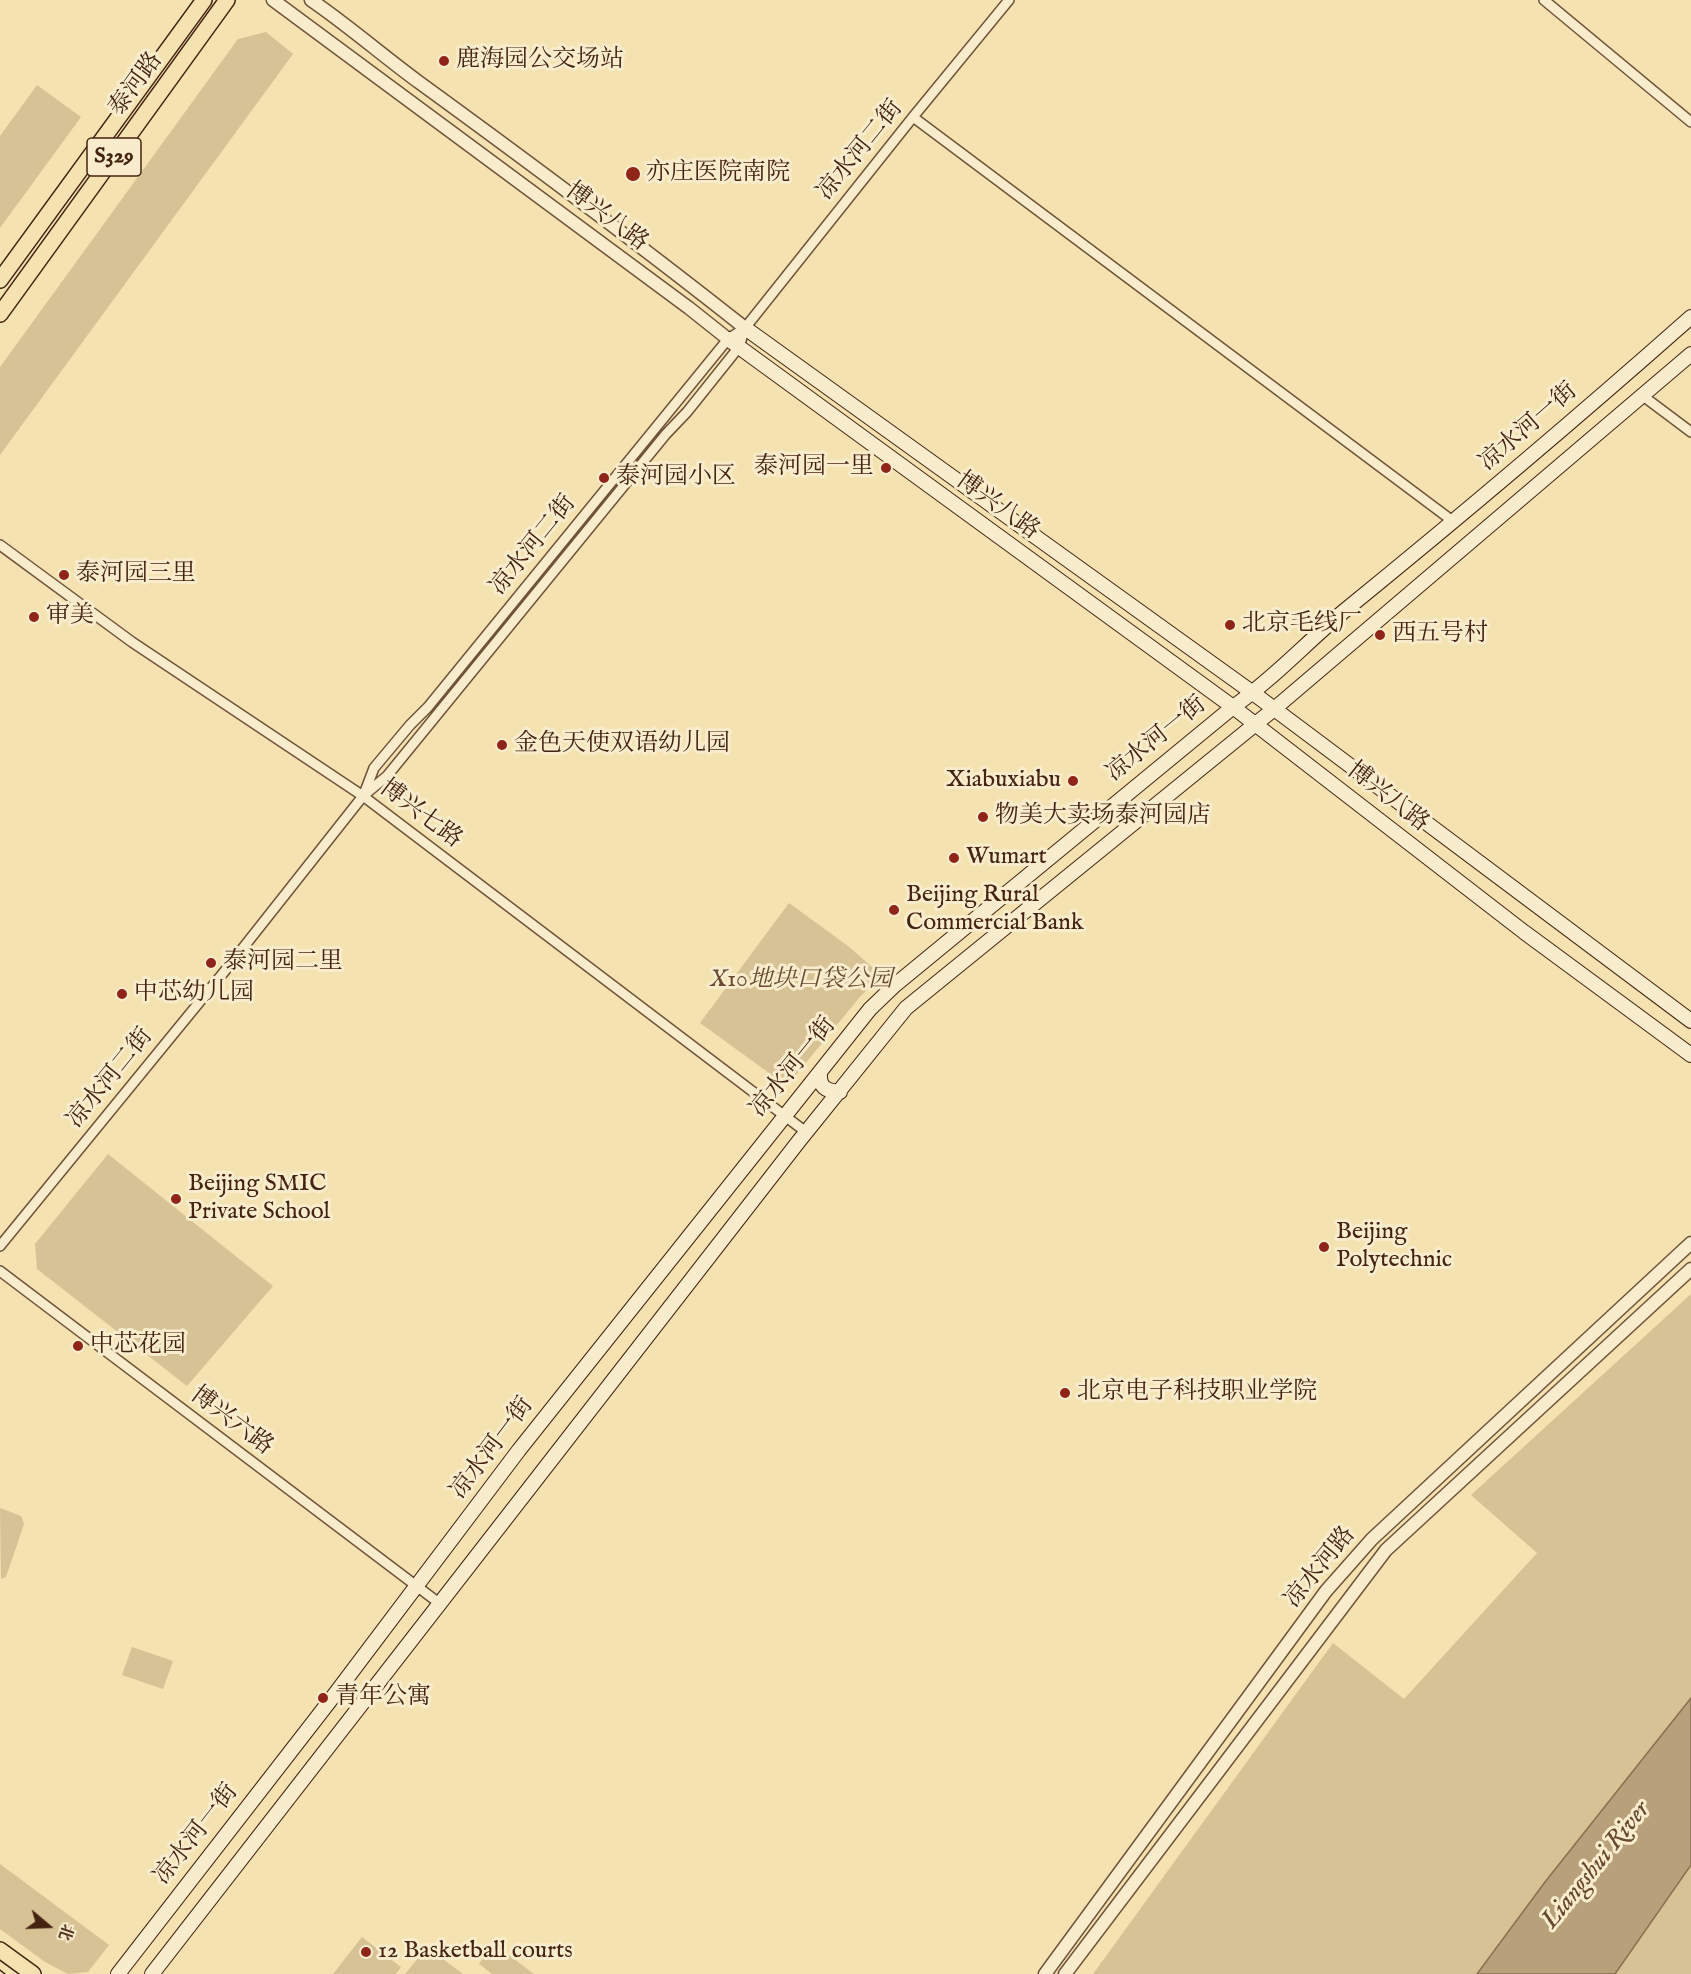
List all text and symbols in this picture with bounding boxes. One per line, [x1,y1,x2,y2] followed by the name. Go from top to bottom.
[104,47,170,123] street label: 泰河路
[456,47,624,75] place label: 鹿海园公交场站
[437,54,451,68] marker: 鹿海园公交场站
[812,95,910,207] street label: 凉水河二街
[87,138,141,176] road number: S329
[646,160,790,188] place label: 亦庄医院南院
[624,165,642,183] marker: 亦庄医院南院
[559,178,653,258] street label: 博兴八路
[1474,378,1584,478] street label: 凉水河一街
[754,454,874,482] place label: 泰河园一里
[879,461,893,475] marker: 泰河园一里
[616,464,736,492] place label: 泰河园小区
[950,467,1044,547] street label: 博兴八路
[597,471,611,485] marker: 泰河园小区
[485,490,583,602] street label: 凉水河二街
[76,561,196,589] place label: 泰河园三里
[57,568,71,582] marker: 泰河园三里
[46,603,94,631] place label: 审美
[27,610,41,624] marker: 审美
[1242,611,1362,639] place label: 北京毛线厂
[1223,618,1237,632] marker: 北京毛线厂
[1392,621,1488,649] place label: 西五号村
[1373,628,1387,642] marker: 西五号村
[1101,691,1213,789] street label: 凉水河一街
[514,731,730,759] place label: 金色天使双语幼儿园
[495,738,509,752] marker: 金色天使双语幼儿园
[1340,757,1434,839] street label: 博兴八路
[946,767,1061,795] place label: Xiabuxiabu
[1066,774,1080,788] marker: Xiabuxiabu
[373,775,467,855] street label: 博兴七路
[995,803,1211,831] place label: 物美大卖场泰河园店
[976,810,990,824] marker: 物美大卖场泰河园店
[966,844,1047,872] place label: Wumart
[947,851,961,865] marker: Wumart
[906,882,1084,938] place label: Beijing Rural Commercial Bank
[887,903,901,917] marker: Beijing Rural Commercial Bank
[223,949,343,977] place label: 泰河园二里
[204,956,218,970] marker: 泰河园二里
[710,967,892,995] park label: X10地块口袋公园
[134,980,254,1008] place label: 中芯幼儿园
[115,987,129,1001] marker: 中芯幼儿园
[745,1012,843,1124] street label: 凉水河一街
[62,1023,160,1135] street label: 凉水河二街
[188,1171,330,1227] place label: Beijing SMIC Private School
[169,1192,183,1206] marker: Beijing SMIC Private School
[1336,1219,1452,1275] place label: Beijing Polytechnic
[1317,1240,1331,1254] marker: Beijing Polytechnic
[90,1332,186,1360] place label: 中芯花园
[71,1339,85,1353] marker: 中芯花园
[1077,1379,1317,1407] place label: 北京电子科技职业学院
[184,1382,278,1462] street label: 博兴六路
[1058,1386,1072,1400] marker: 北京电子科技职业学院
[445,1392,541,1506] street label: 凉水河一街
[1280,1522,1362,1614] street label: 凉水河路
[335,1684,431,1712] place label: 青年公寓
[316,1691,330,1705] marker: 青年公寓
[149,1779,245,1891] street label: 凉水河一街
[1536,1796,1658,1936] water label: Liangshui River
[18,1896,78,1956] north arrow
[53,1921,77,1943] text: 北
[378,1938,573,1966] place label: 12 Basketball courts
[359,1945,373,1959] marker: 12 Basketball courts

